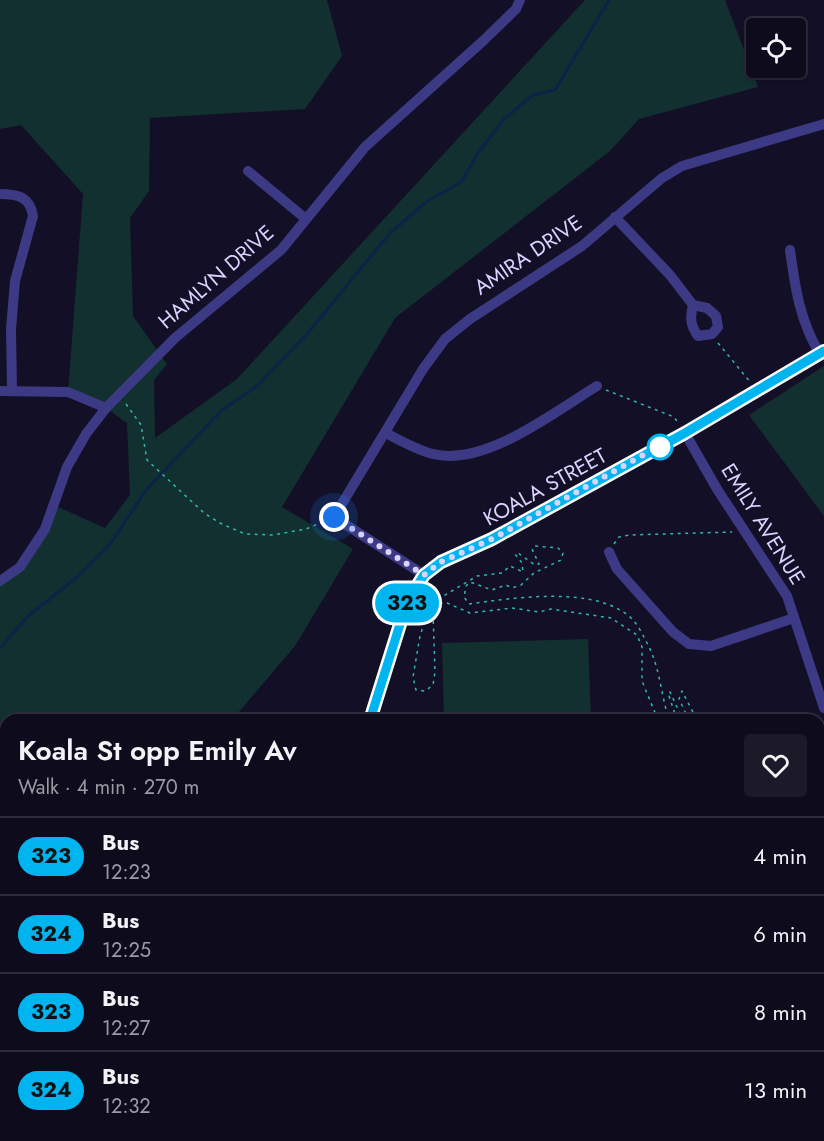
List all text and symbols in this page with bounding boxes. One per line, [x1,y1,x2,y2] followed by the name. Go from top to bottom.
[746,18,806,78] map controls
[746,18,806,78] button: locate
[468,208,588,302] street label: AMIRA DRIVE
[152,218,280,336] street label: HAMLYN DRIVE
[647,434,673,460] unlabelled marker
[478,441,612,533] street label: KOALA STREET
[714,458,812,590] street label: EMILY AVENUE
[319,502,349,532] your location
[372,584,442,622] line badge: 323
[387,588,427,618] text: 323
[18,730,297,771] text: Koala St opp Emily Av
[744,734,807,797] button: heart
[18,773,199,802] text: Walk · 4 min · 270 m
[102,826,139,858] text: Bus
[753,840,807,872] text: 4 min
[31,841,71,871] text: 323
[102,858,151,887] text: 12:23
[102,904,139,936] text: Bus
[753,918,807,950] text: 6 min
[30,919,72,949] text: 324
[102,936,151,965] text: 12:25
[102,982,139,1014] text: Bus
[754,996,807,1028] text: 8 min
[31,997,71,1027] text: 323
[102,1014,150,1043] text: 12:27
[102,1060,139,1092] text: Bus
[744,1074,807,1106] text: 13 min
[30,1075,72,1105] text: 324
[102,1092,151,1121] text: 12:32

